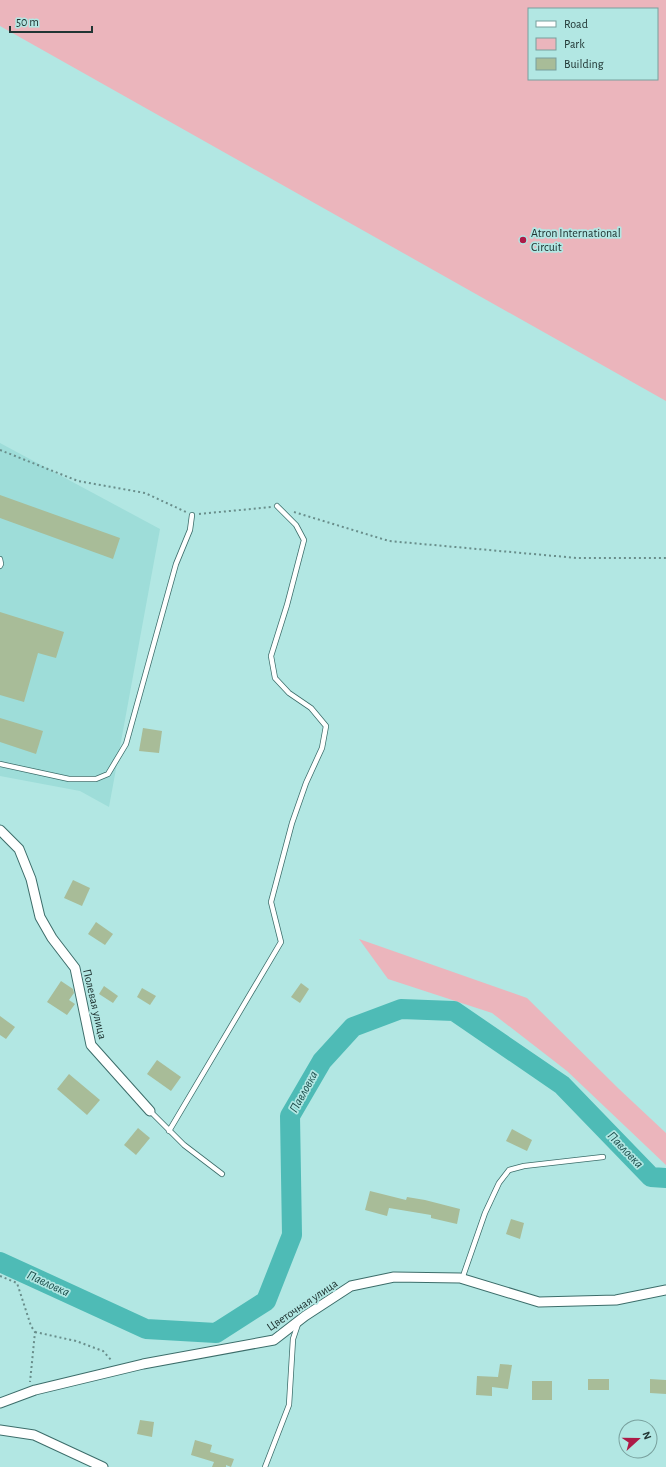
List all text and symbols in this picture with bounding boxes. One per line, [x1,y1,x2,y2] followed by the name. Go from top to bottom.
[10,8,92,34] scale bar
[528,8,658,80] legend
[16,16,39,28] text: 50 m
[564,18,588,30] text: Road
[564,38,585,50] text: Park
[564,58,604,70] text: Building
[531,227,621,253] place label: Atron International Circuit
[518,235,528,245] marker: Atron International Circuit
[80,968,109,1041] street label: Полевая улица
[287,1069,321,1115] water label: Павловка
[605,1129,646,1171] water label: Павловка
[25,1269,72,1300] water label: Павловка
[264,1277,341,1334] street label: Цветочная улица
[618,1419,658,1459] north arrow
[640,1430,653,1441] text: N

